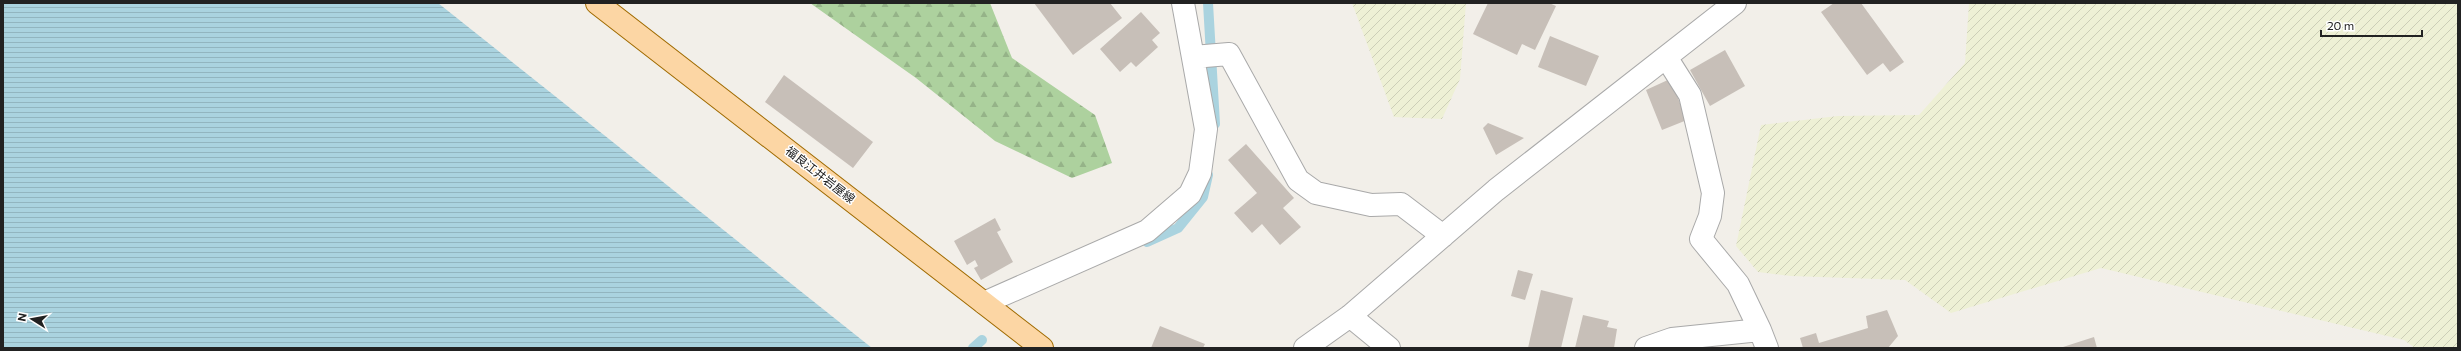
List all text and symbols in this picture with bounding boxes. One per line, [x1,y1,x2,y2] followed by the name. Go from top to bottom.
[2321,12,2422,38] scale bar
[2327,18,2354,32] text: 20 m
[783,143,858,206] street label: 福良江井岩屋線
[12,299,52,339] north arrow
[15,312,29,322] text: N

